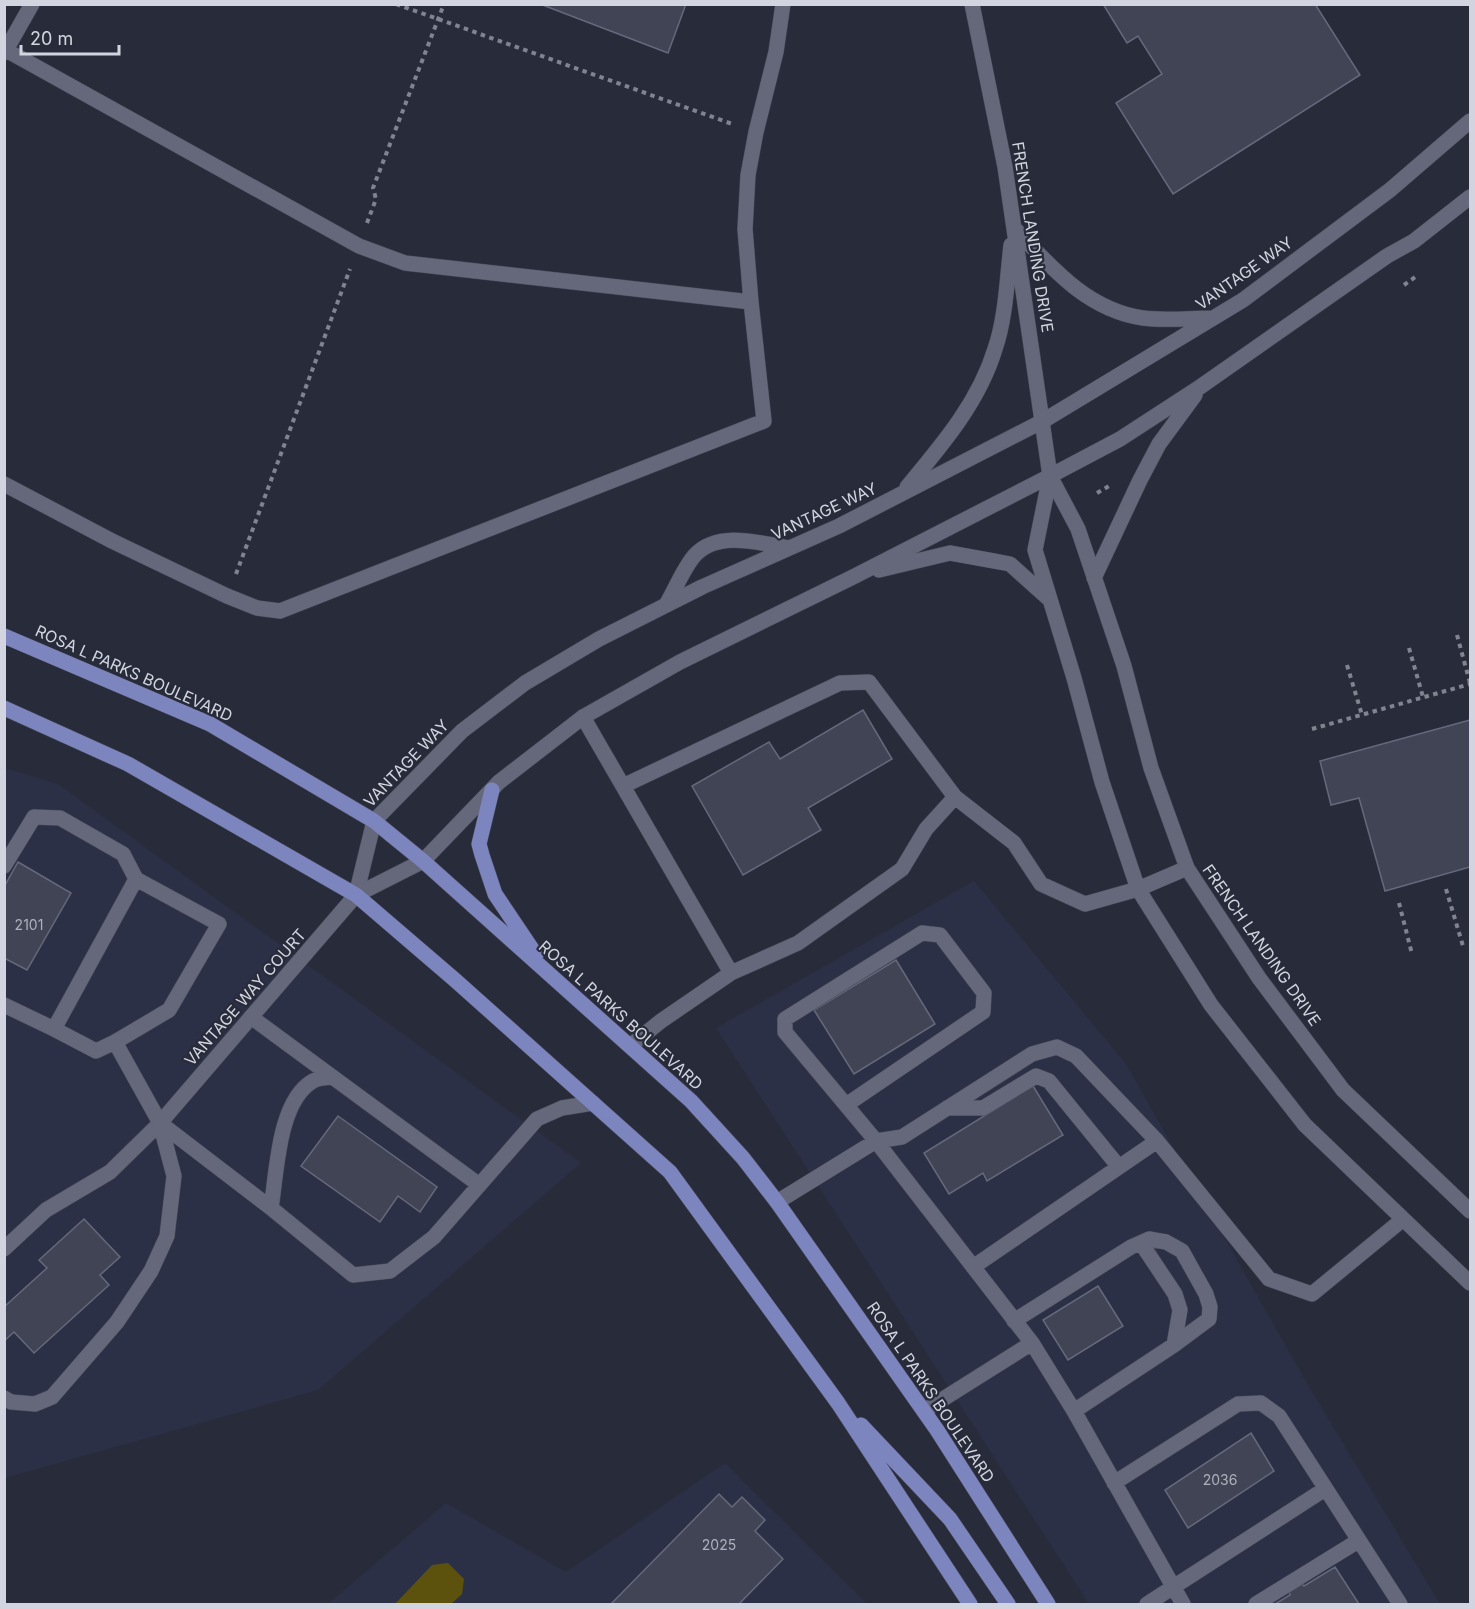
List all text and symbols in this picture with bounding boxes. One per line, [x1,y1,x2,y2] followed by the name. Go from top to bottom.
[21,18,118,56] scale bar
[30,28,73,49] text: 20 m
[1008,140,1058,334] street label: FRENCH LANDING DRIVE
[1192,232,1297,314] street label: VANTAGE WAY
[768,478,880,544] street label: VANTAGE WAY
[32,620,236,726] street label: ROSA L PARKS BOULEVARD
[359,715,453,811] street label: VANTAGE WAY
[1199,860,1325,1030] street label: FRENCH LANDING DRIVE
[15,916,43,933] house number: 2101
[180,924,310,1070] street label: VANTAGE WAY COURT
[535,936,707,1094] street label: ROSA L PARKS BOULEVARD
[863,1298,999,1486] street label: ROSA L PARKS BOULEVARD
[1203,1471,1237,1488] house number: 2036
[702,1536,736,1553] house number: 2025

